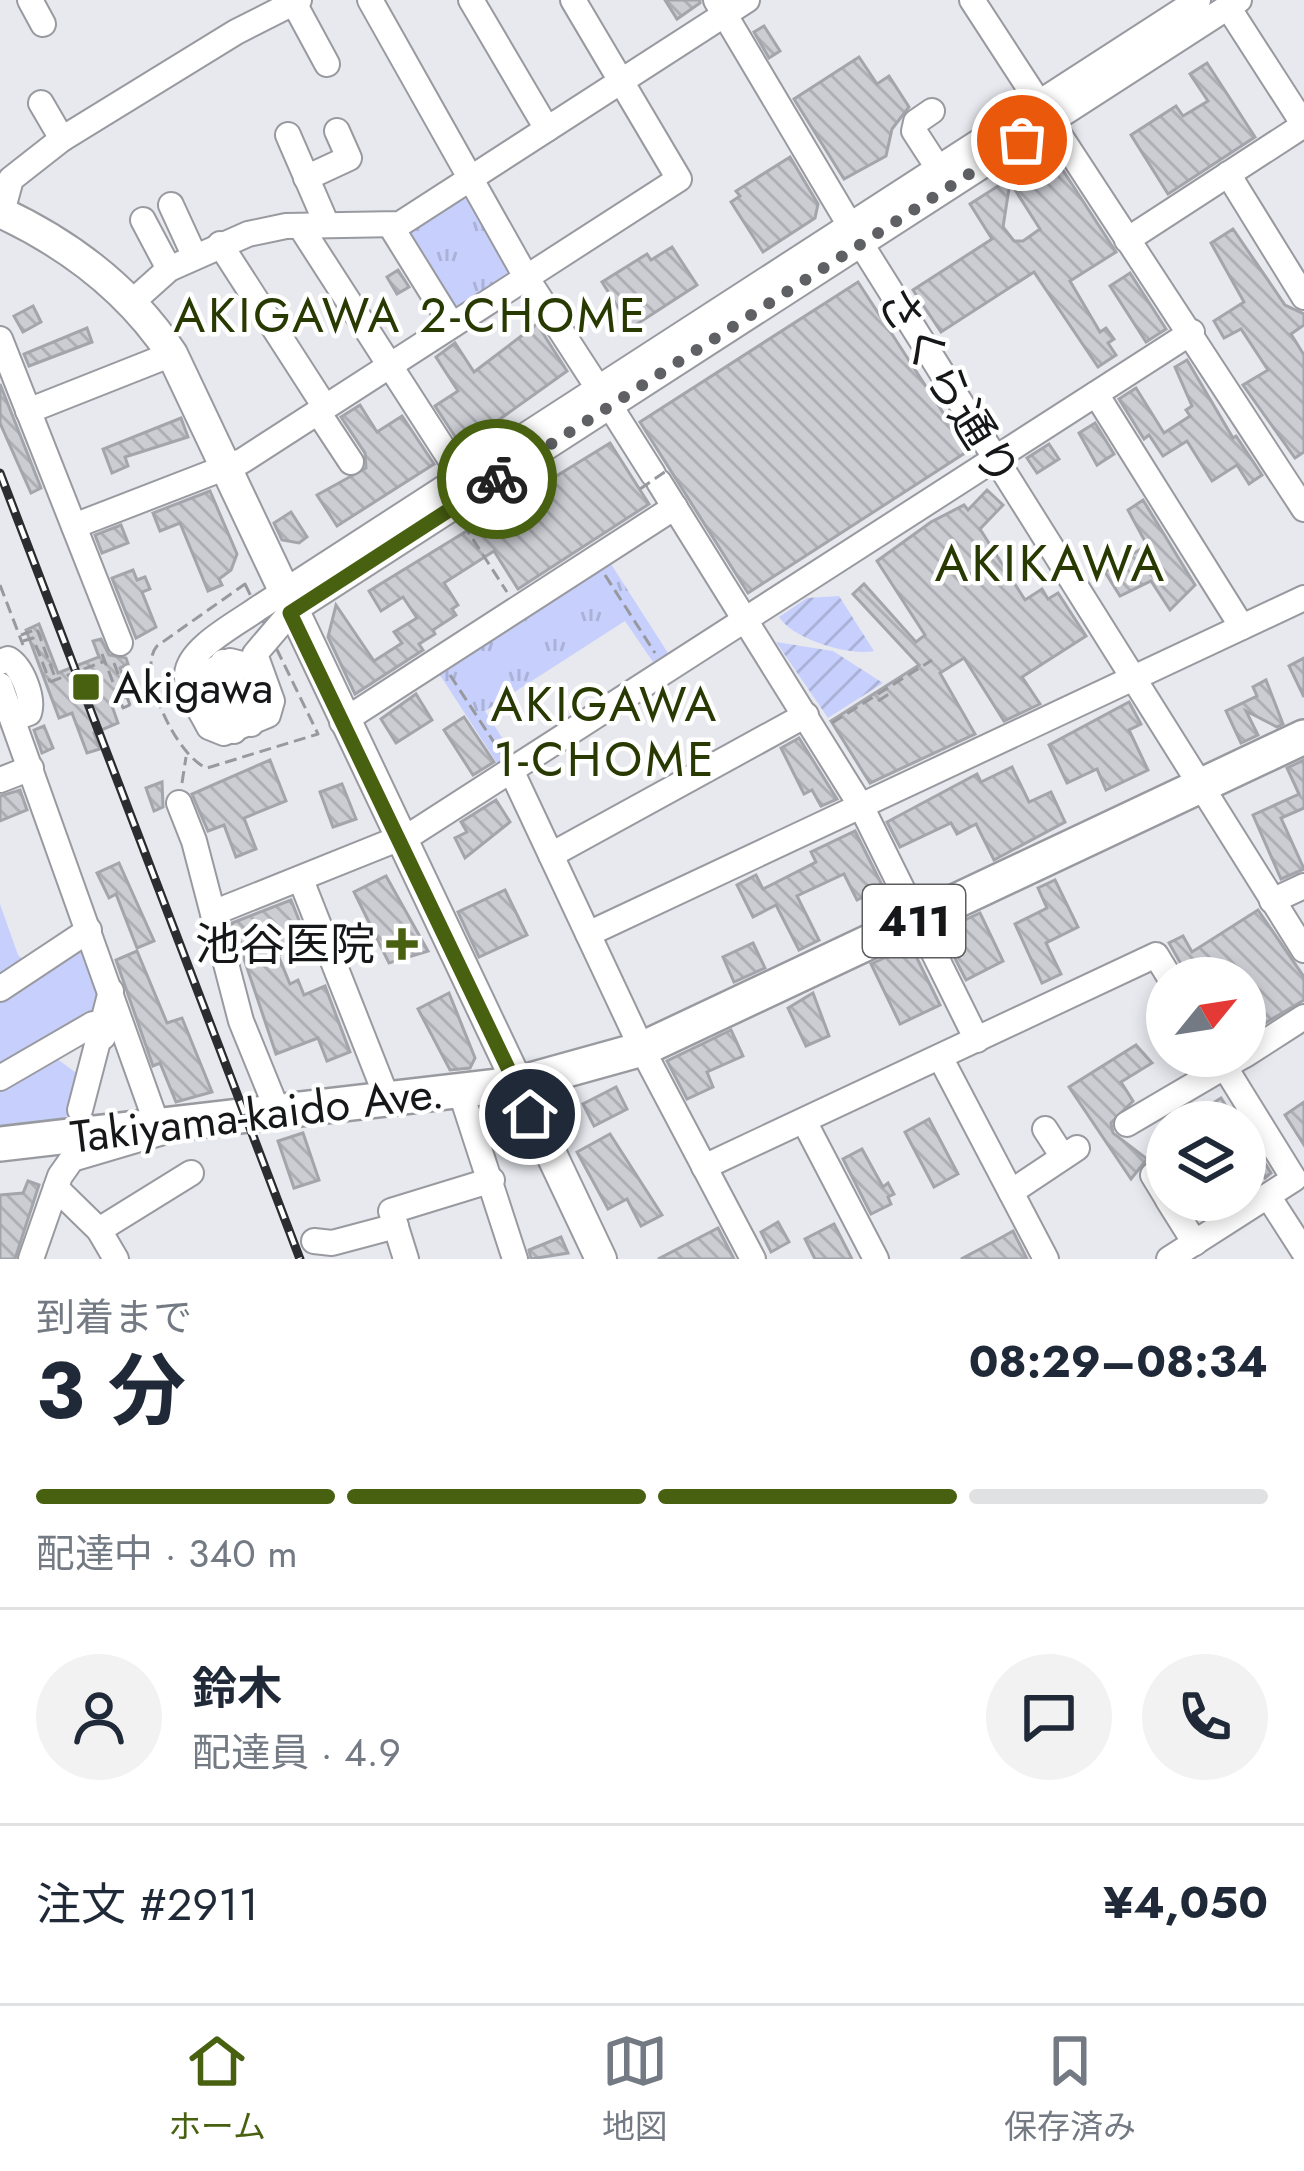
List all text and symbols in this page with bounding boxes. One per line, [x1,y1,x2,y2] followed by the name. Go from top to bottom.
[971,89,1073,191] pin
[989,107,1055,173] icon: bag
[861,274,1036,499] street label: さくら通り
[174,281,648,350] district label: AKIGAWA 2-CHOME
[437,419,557,539] courier
[464,446,530,512] icon: bike
[935,526,1167,600] district label: AKIKAWA
[113,655,274,720] place label: Akigawa
[491,670,719,794] district label: AKIGAWA 1-CHOME
[70,671,102,703] marker: Akigawa
[863,885,965,957] road number: 411
[195,912,375,977] place label: 池谷医院
[386,928,418,960] marker: 池谷医院
[1146,957,1266,1077] north arrow
[1146,957,1266,1221] map controls
[67,1059,447,1170] street label: Takiyama-kaido Ave.
[479,1063,581,1165] pin
[497,1081,563,1147] icon: home
[1146,1101,1266,1221] button: layers
[36,1289,192,1346] text: 到着まで
[969,1329,1268,1394] text: 08:29–08:34
[36,1335,186,1447] text: 3 分
[36,1525,298,1582] text: 配達中 · 340 m
[36,1654,162,1780] button: person
[986,1654,1112,1780] button: chat
[1142,1654,1268,1780] button: phone
[192,1656,282,1721] text: 鈴木
[192,1724,401,1781] text: 配達員 · 4.9
[1103,1870,1268,1935] text: ¥4,050
[36,1872,259,1937] text: 注文 #2911
[168,2028,266,2150] tab: ホーム
[602,2028,668,2150] tab: 地図
[1004,2028,1136,2150] tab: 保存済み

